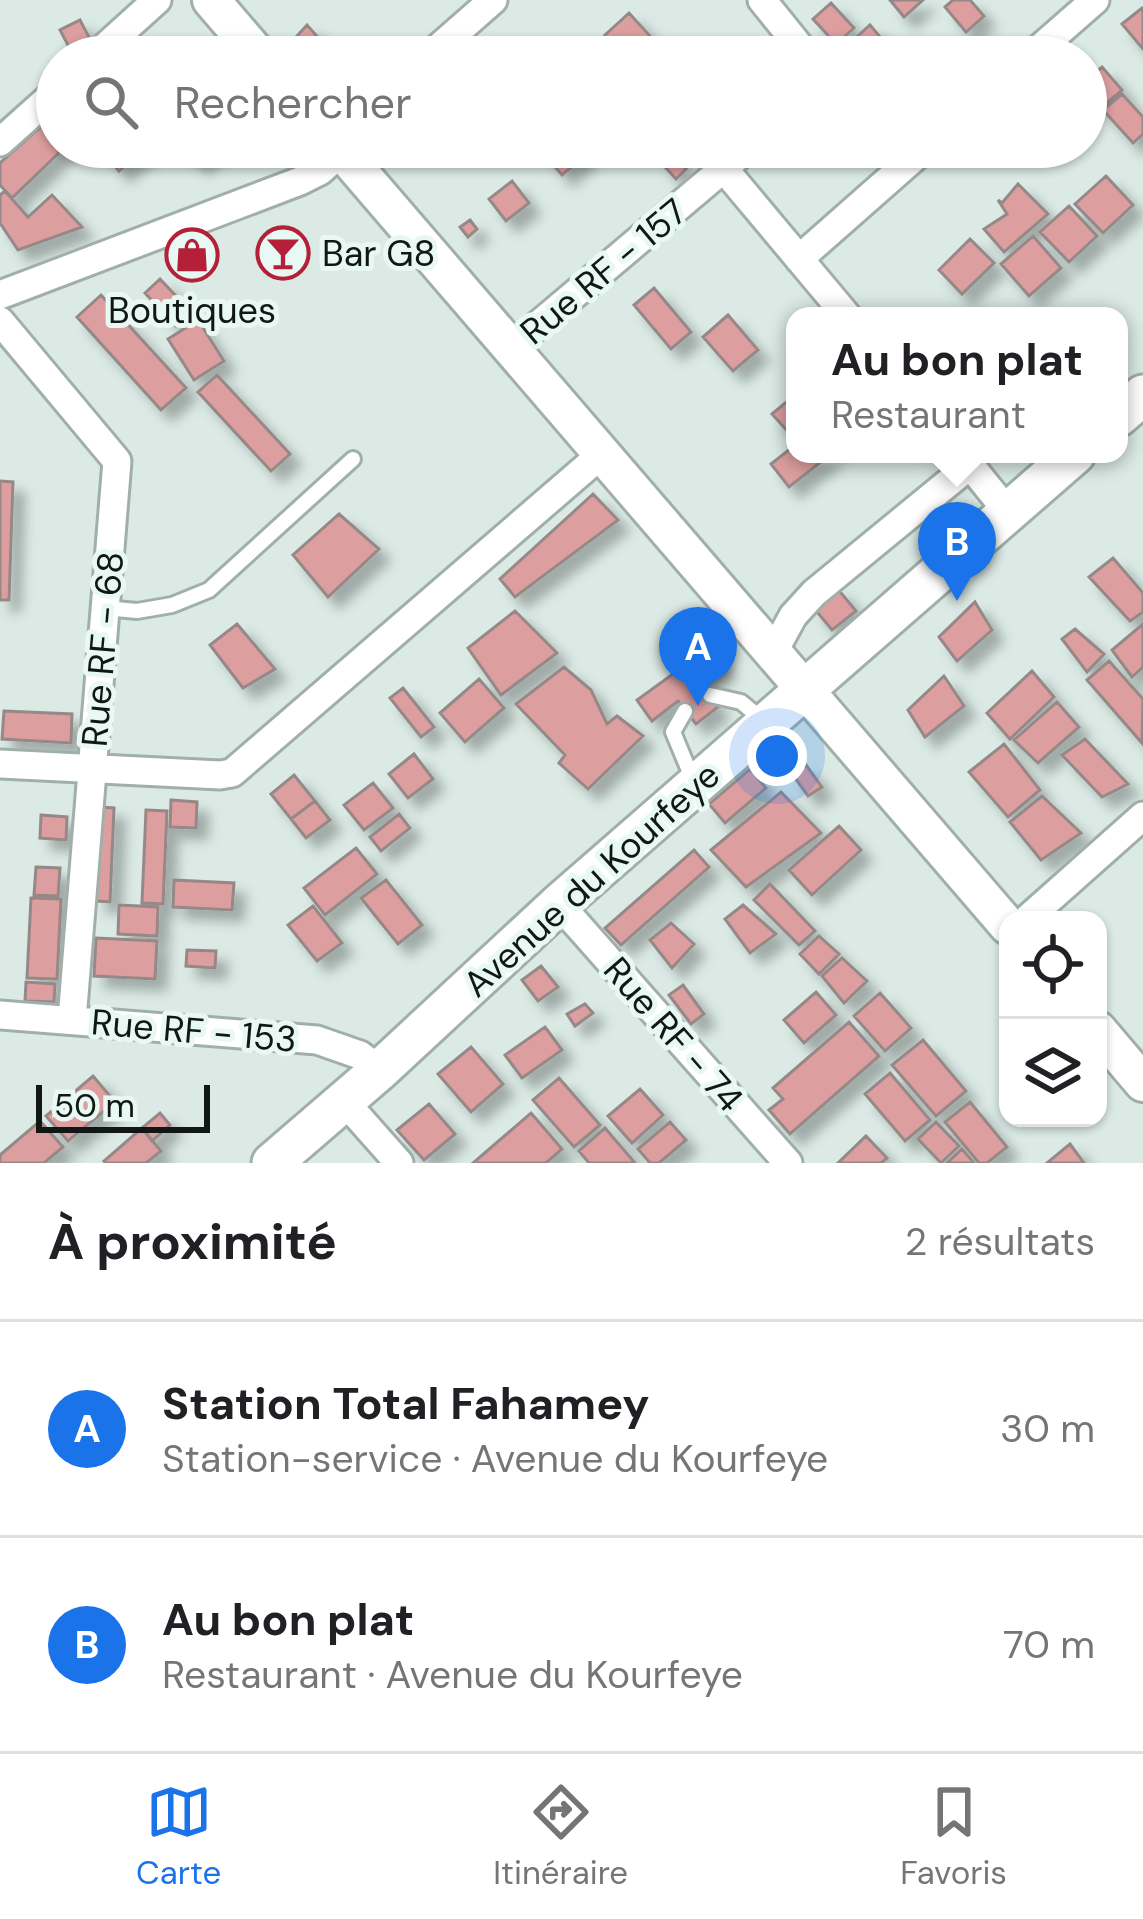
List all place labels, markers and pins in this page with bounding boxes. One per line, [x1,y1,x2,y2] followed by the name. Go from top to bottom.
[255,225,311,281] bar icon: Bar G8
[164,227,220,283] shop icon: Boutiques
[322,230,435,277] place label: Bar G8
[108,287,276,334] place label: Boutiques
[918,502,996,601] pin: B
[659,607,737,706] pin: A

